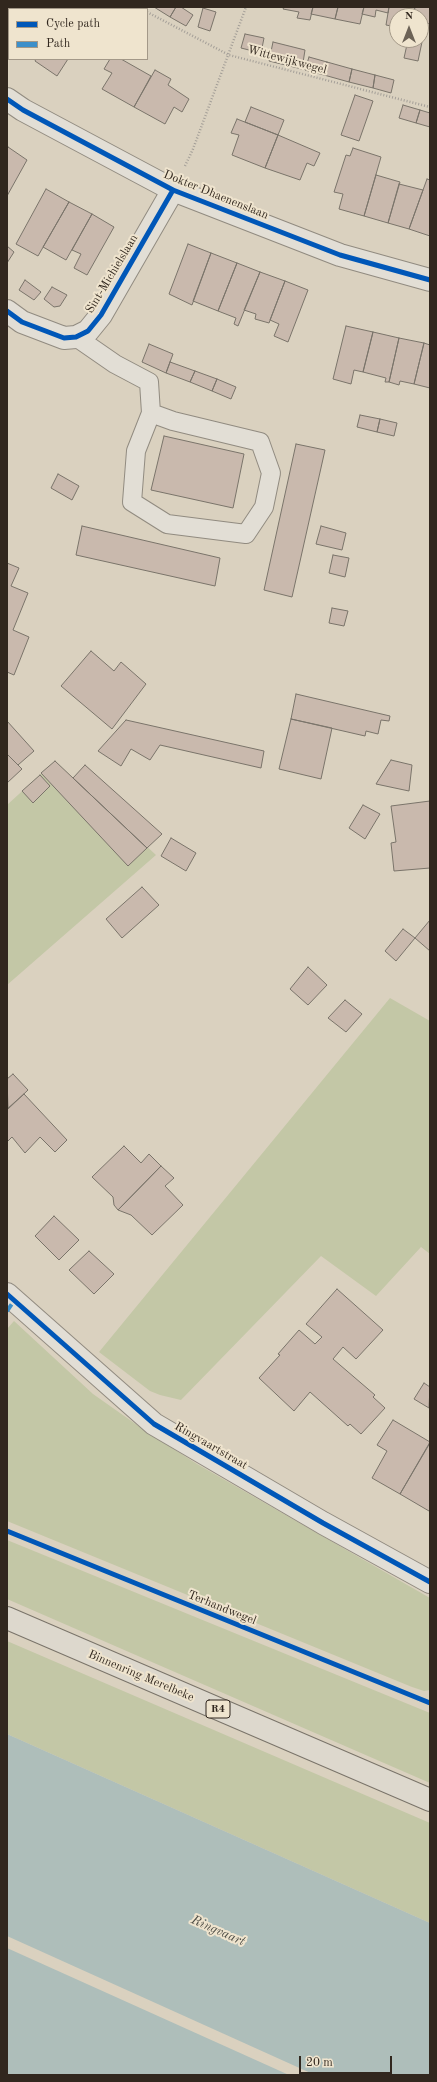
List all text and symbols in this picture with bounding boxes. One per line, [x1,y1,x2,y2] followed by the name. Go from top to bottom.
[8,8,148,60] legend
[389,8,429,48] north arrow
[405,11,413,22] text: N
[46,18,100,30] text: Cycle path
[46,38,70,50] text: Path
[246,42,328,78] street label: Wittewijkwegel
[161,167,271,223] street label: Dokter Dhaenenslaan
[83,232,141,316] street label: Sint-Michielslaan
[172,1419,250,1473] street label: Ringvaartstraat
[186,1588,258,1628] street label: Terhandwegel
[86,1647,196,1705] street label: Binnenring Merelbeke
[206,1700,230,1718] road number: R4
[189,1912,247,1950] water label: Ringvaart
[301,2048,394,2074] scale bar
[306,2057,333,2069] text: 20 m

